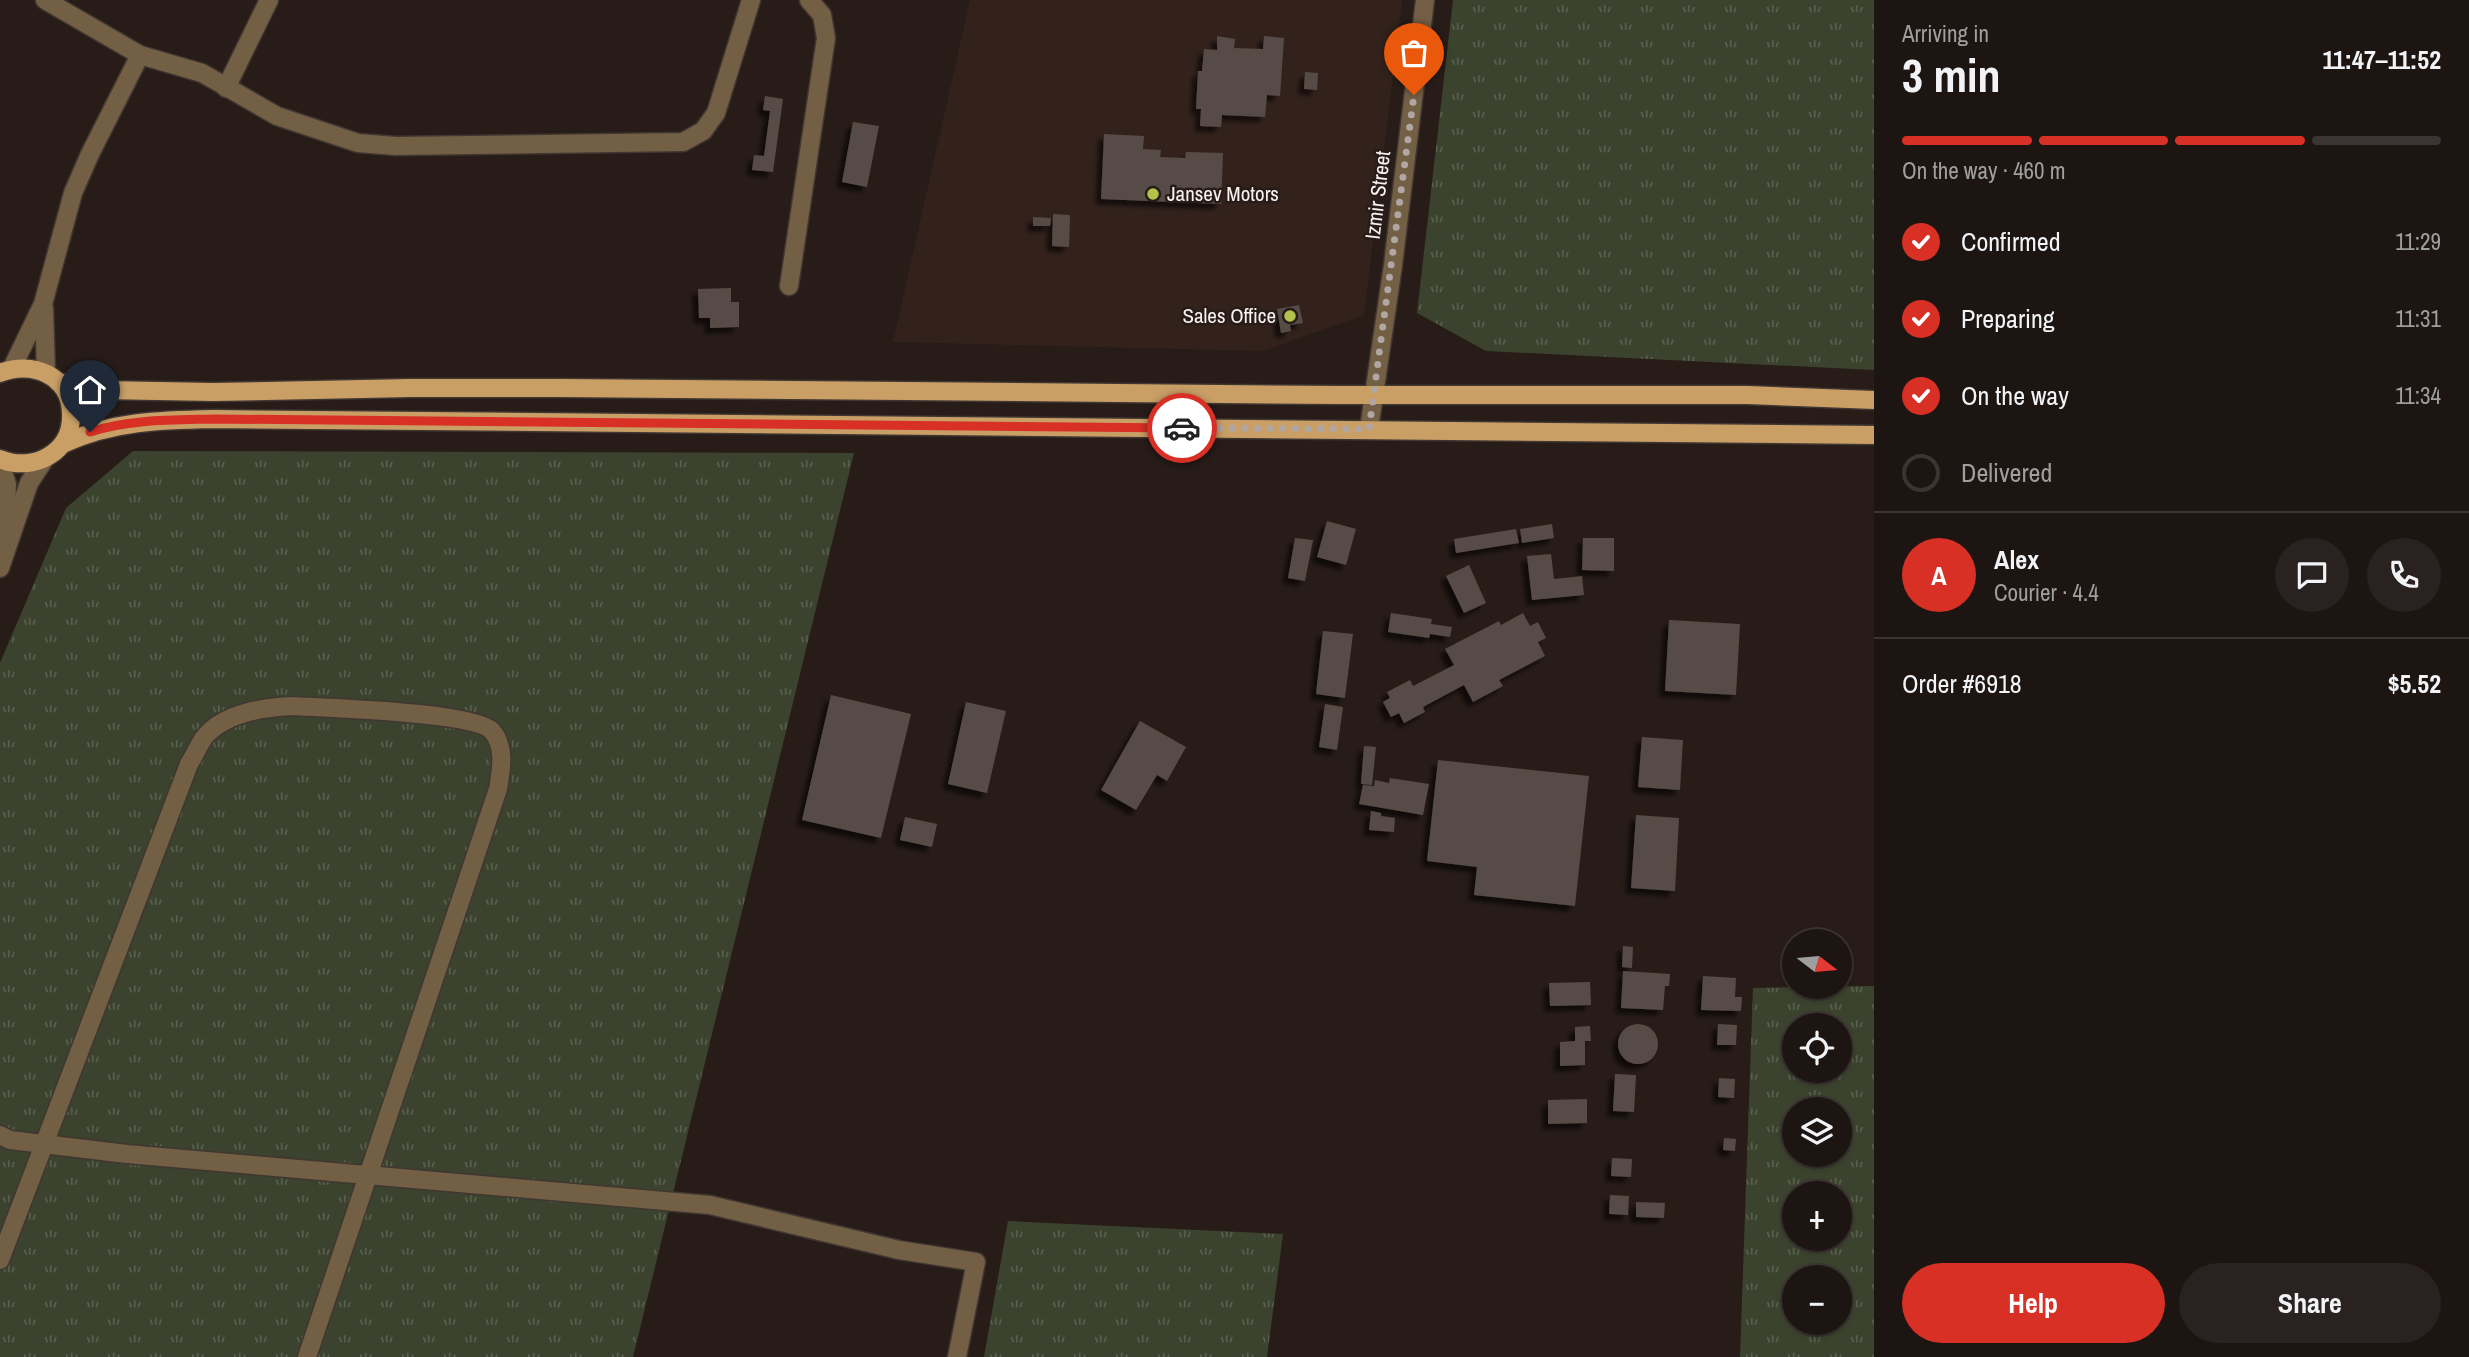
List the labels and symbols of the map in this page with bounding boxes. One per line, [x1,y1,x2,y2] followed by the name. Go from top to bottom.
[1384,23,1444,95] pin
[1358,149,1397,241] street label: Izmir Street
[1167,179,1279,208] place label: Jansev Motors
[1145,186,1161,202] marker: Jansev Motors
[1182,301,1276,330] place label: Sales Office
[1282,308,1298,324] marker: Sales Office
[60,360,120,432] pin
[1147,393,1217,463] courier
[1782,929,1852,999] north arrow

